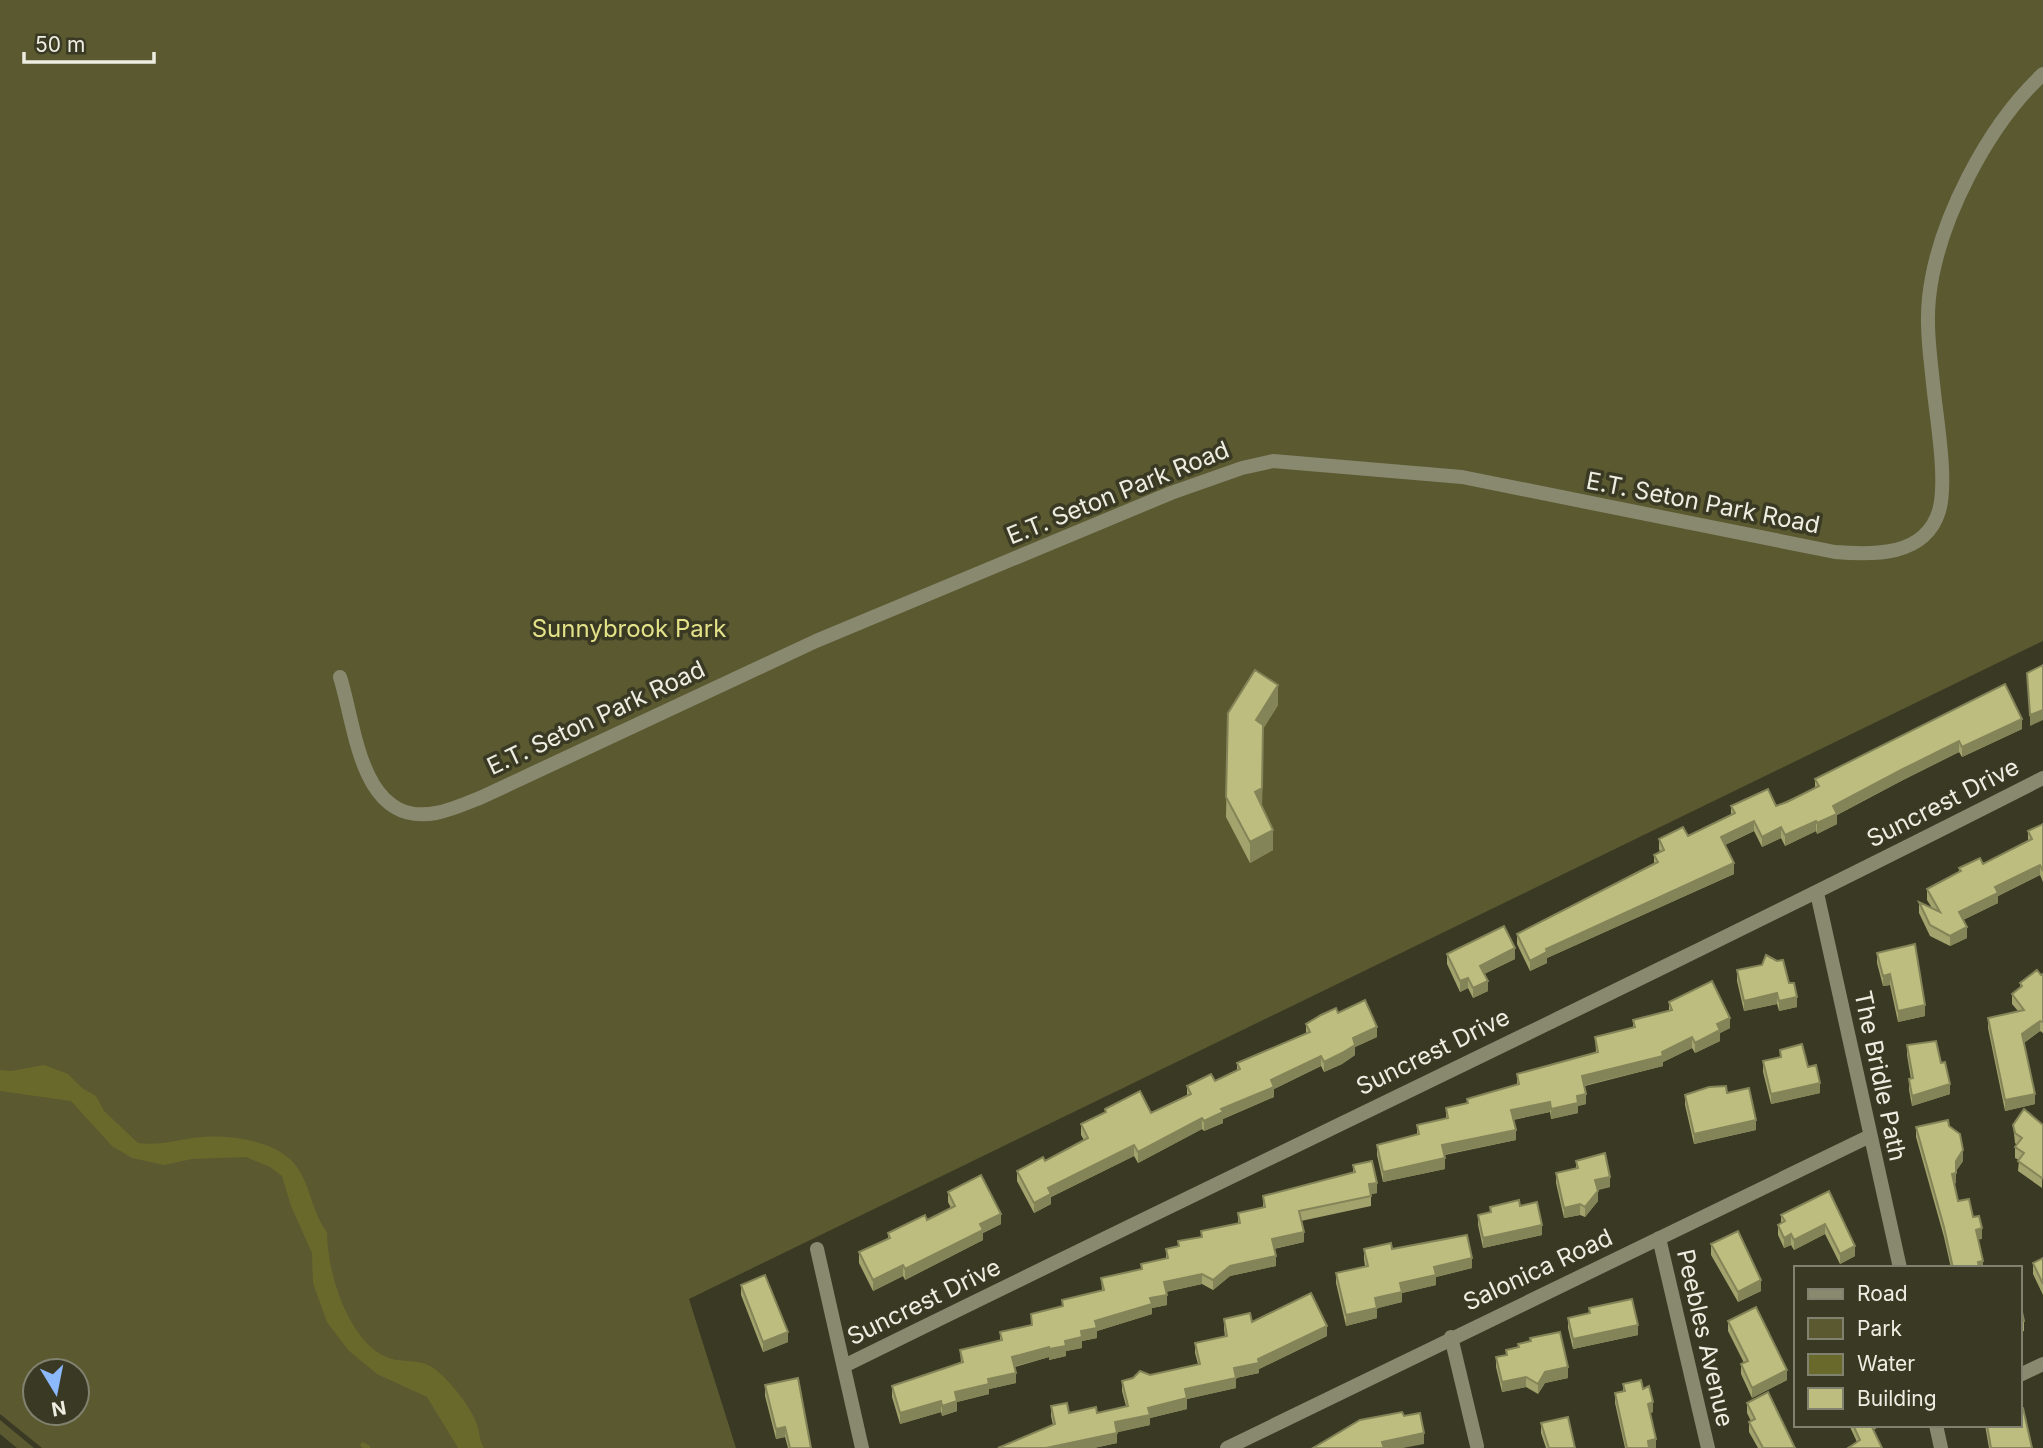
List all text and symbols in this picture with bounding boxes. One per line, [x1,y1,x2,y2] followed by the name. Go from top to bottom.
[24,21,154,65] scale bar
[35,32,85,57] text: 50 m
[1002,435,1233,550] street label: E.T. Seton Park Road
[1584,466,1822,539] street label: E.T. Seton Park Road
[532,614,726,643] park label: Sunnybrook Park
[482,654,709,781] street label: E.T. Seton Park Road
[1862,752,2024,853] street label: Suncrest Drive
[1848,988,1913,1164] street label: The Bridle Path
[1351,1002,1514,1101] street label: Suncrest Drive
[1459,1222,1617,1317] street label: Salonica Road
[1671,1246,1740,1430] street label: Peebles Avenue
[842,1252,1005,1351] street label: Suncrest Drive
[1794,1266,2022,1427] legend
[1857,1281,1908,1306] text: Road
[1857,1316,1902,1341] text: Park
[1857,1351,1915,1376] text: Water
[21,1357,91,1427] north arrow
[1857,1386,1937,1411] text: Building
[50,1396,68,1421] text: N

